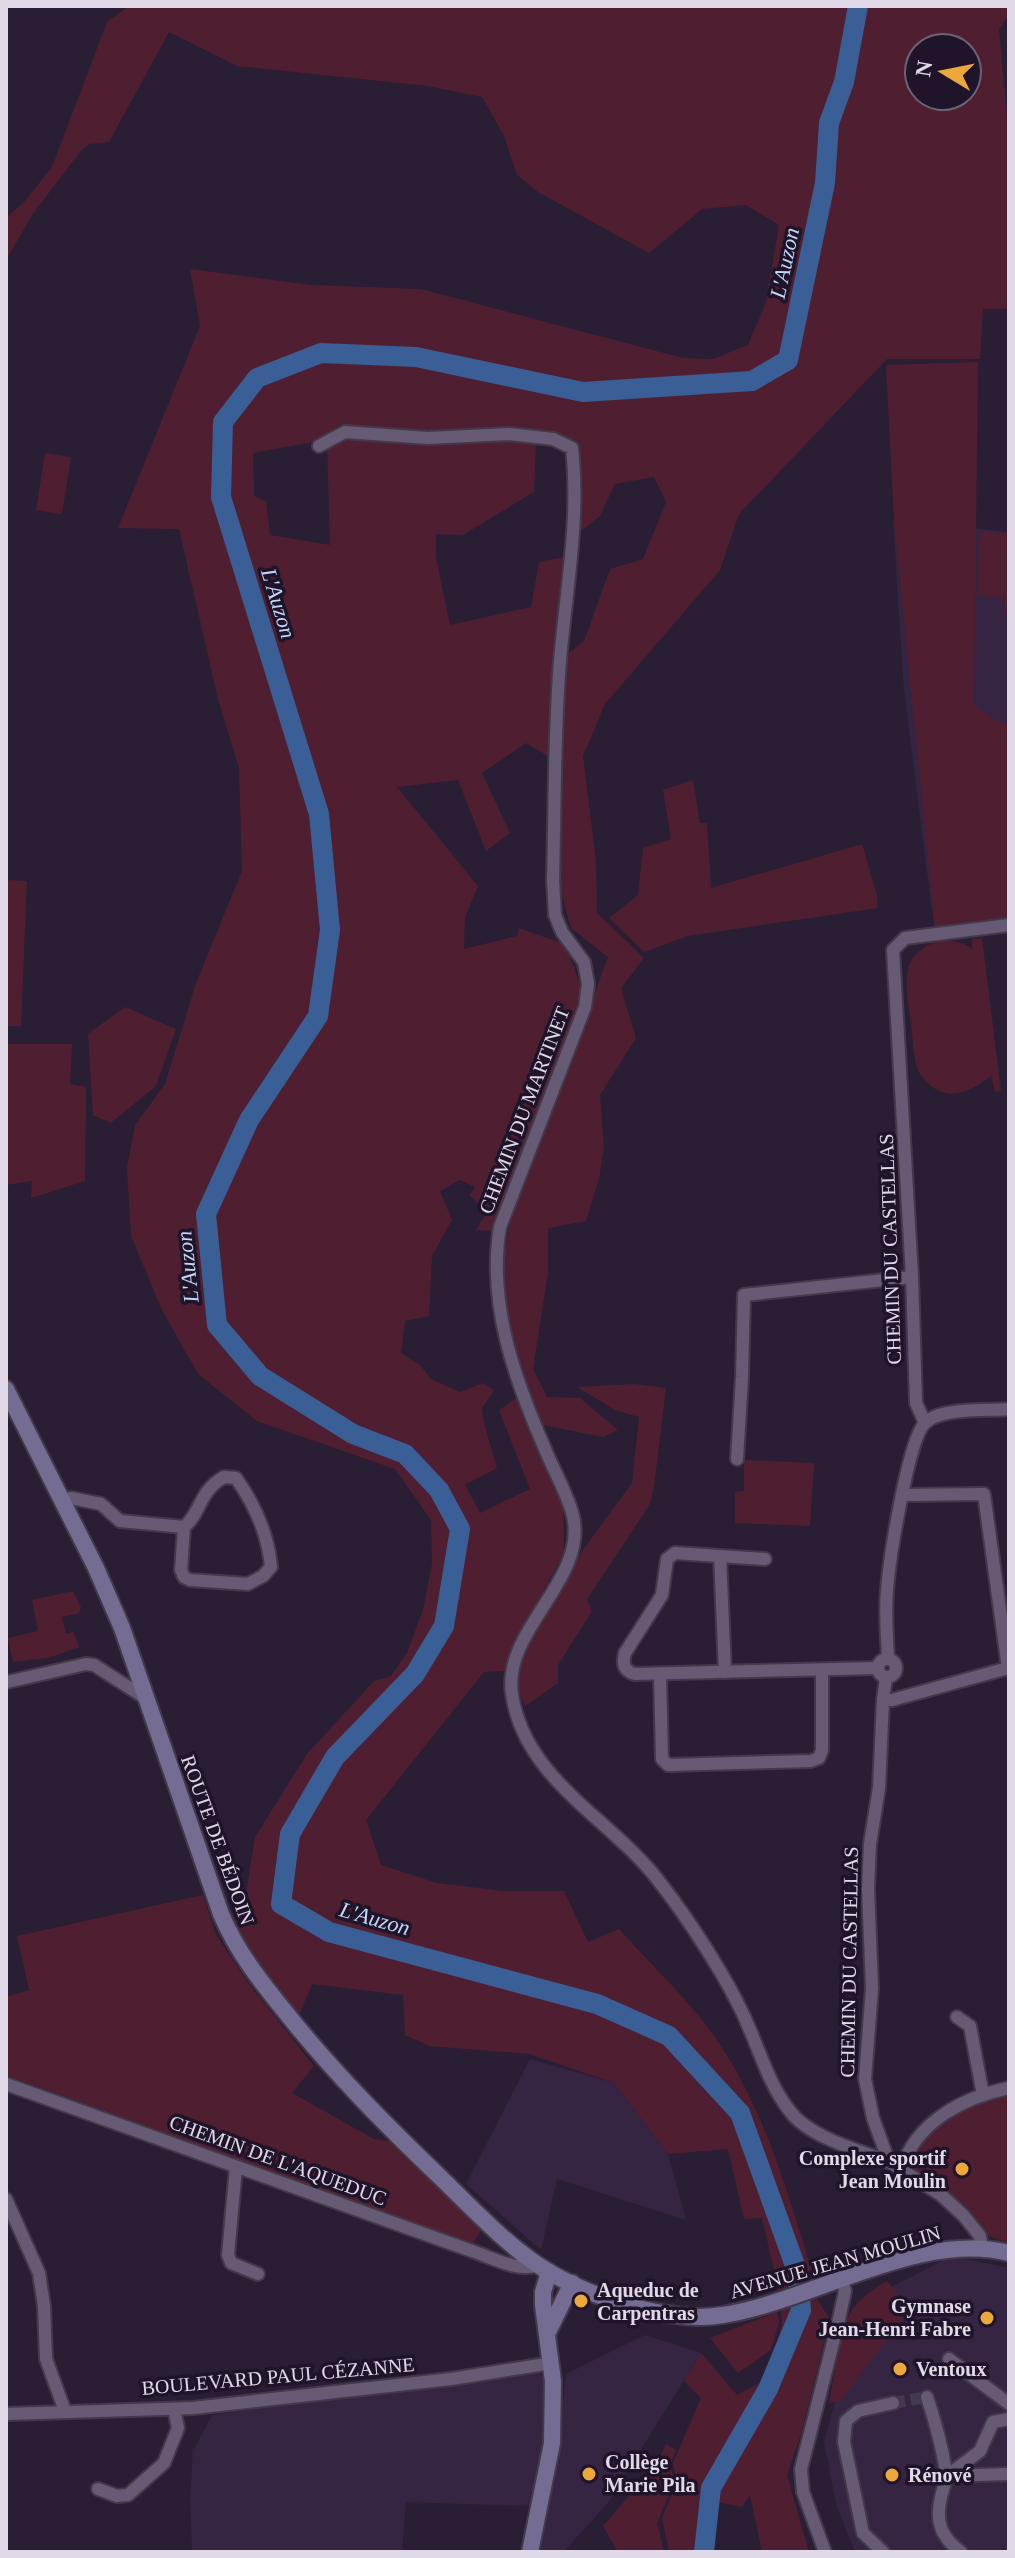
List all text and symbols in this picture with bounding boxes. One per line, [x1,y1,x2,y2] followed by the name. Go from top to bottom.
[903,32,983,112] north arrow
[910,59,938,79] text: N
[765,225,804,302] water label: L'Auzon
[256,564,301,641] water label: L'Auzon
[474,1003,574,1217] street label: CHEMIN DU MARTINET
[875,1133,905,1365] street label: CHEMIN DU CASTELLAS
[171,1230,204,1305] water label: L'Auzon
[177,1752,259,1928] street label: ROUTE DE BÉDOIN
[836,1846,862,2078] street label: CHEMIN DU CASTELLAS
[336,1896,413,1940] water label: L'Auzon
[167,2110,389,2210] street label: CHEMIN DE L'AQUEDUC
[799,2147,946,2192] place label: Complexe sportif Jean Moulin
[953,2160,971,2178] marker: Complexe sportif Jean Moulin
[727,2221,943,2303] street label: AVENUE JEAN MOULIN
[597,2279,699,2325] place label: Aqueduc de Carpentras
[572,2292,590,2310] marker: Aqueduc de Carpentras
[819,2295,971,2340] place label: Gymnase Jean-Henri Fabre
[978,2309,996,2327] marker: Gymnase Jean-Henri Fabre
[141,2353,415,2399] street label: BOULEVARD PAUL CÉZANNE
[916,2358,986,2380] place label: Ventoux
[891,2360,909,2378] marker: Ventoux
[605,2451,696,2496] place label: Collège Marie Pila
[908,2464,971,2486] place label: Rénové
[580,2465,598,2483] marker: Collège Marie Pila
[883,2466,901,2484] marker: Rénové

